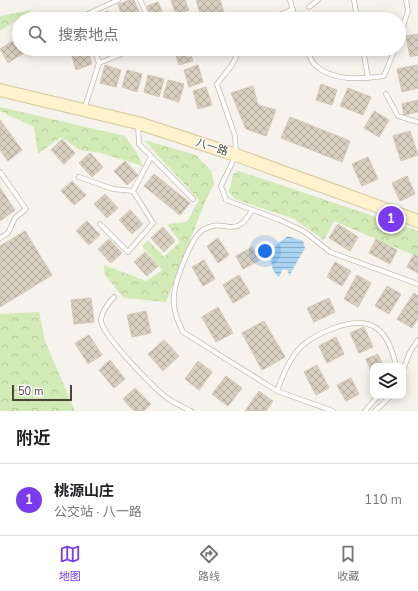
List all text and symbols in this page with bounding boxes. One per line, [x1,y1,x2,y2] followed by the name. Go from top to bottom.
[12,12,406,56] search box
[26,23,48,45] icon: search
[58,25,118,45] text: 搜索地点
[194,135,230,159] street label: 八一路
[378,204,404,234] pin: 1
[255,241,275,261] your location
[370,363,406,399] map controls
[370,363,406,399] button: layers
[12,383,72,402] scale bar
[18,384,43,399] text: 50 m
[16,427,50,450] text: 附近
[54,481,114,501] text: 桃源山庄
[25,491,33,509] text: 1
[364,491,402,509] text: 110 m
[54,503,142,521] text: 公交站 · 八一路
[59,543,81,584] tab: 地图
[198,543,220,584] tab: 路线
[337,543,359,584] tab: 收藏

